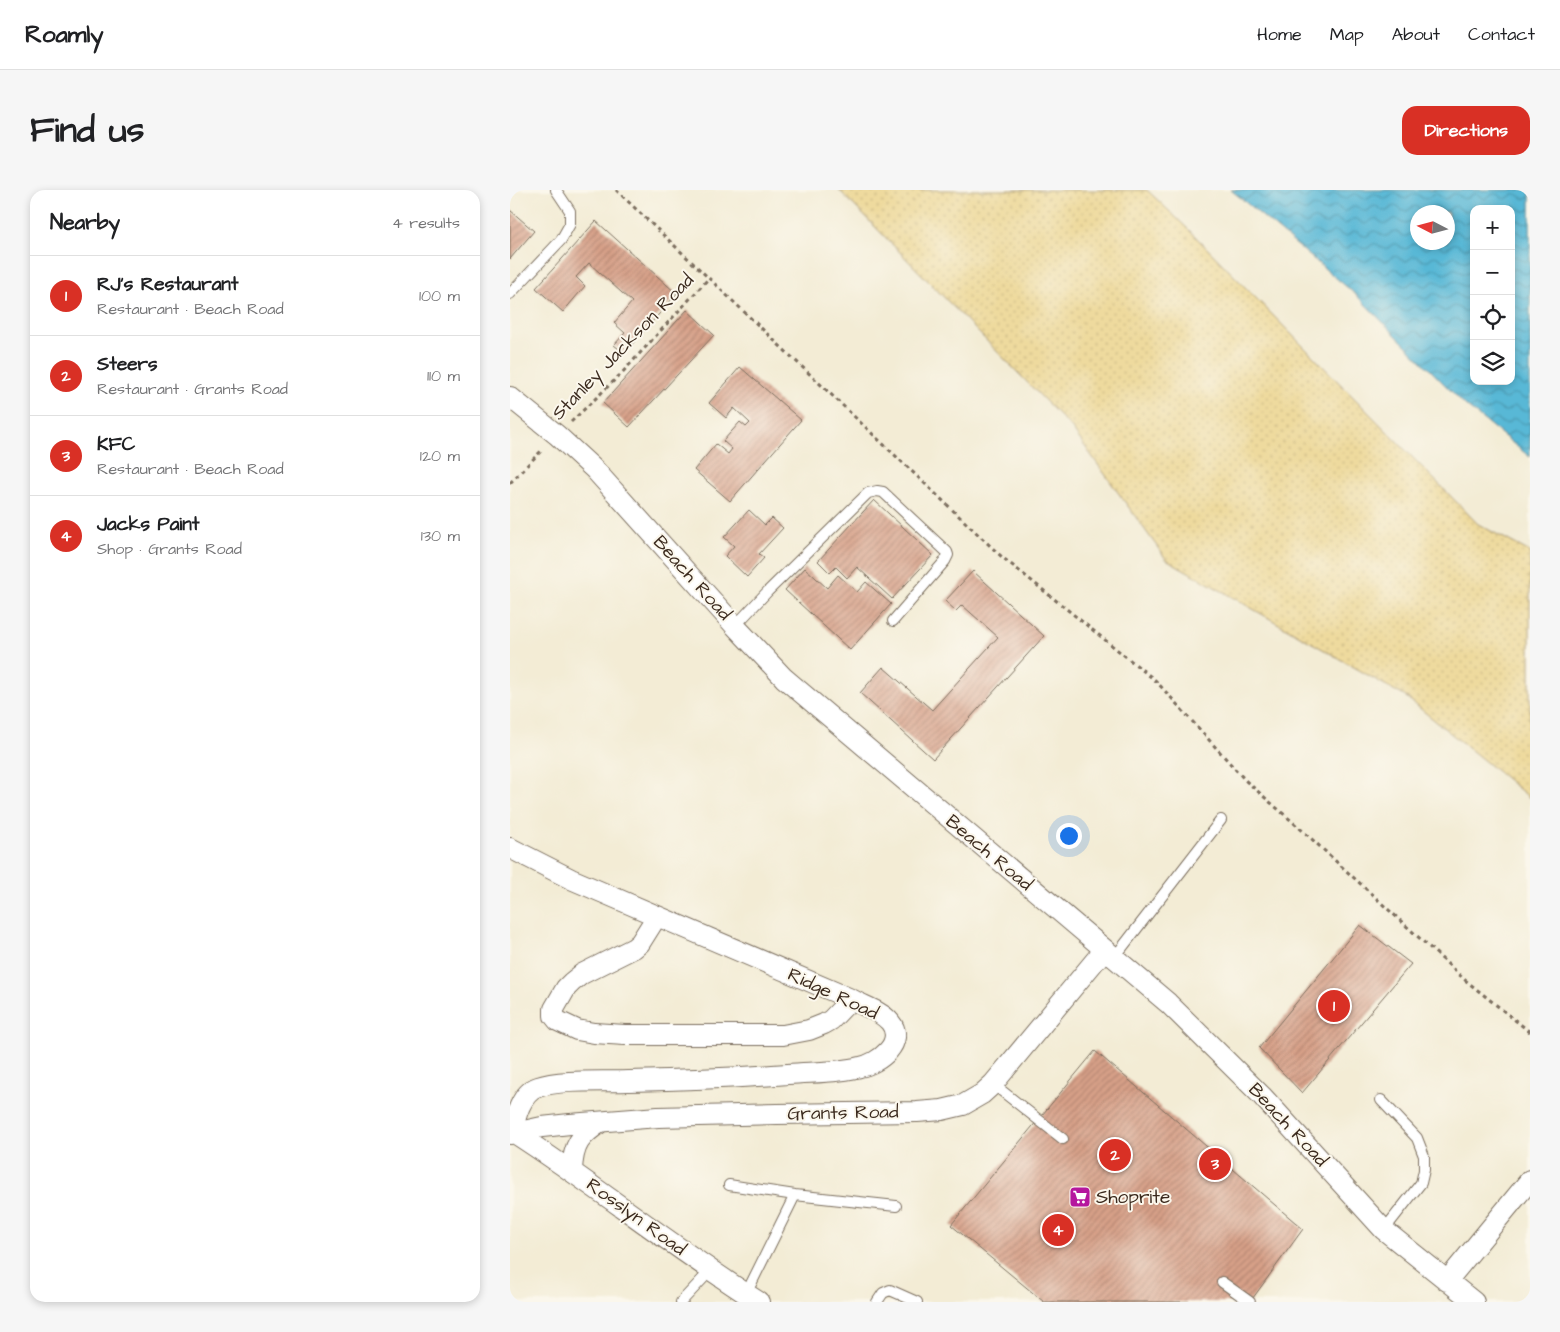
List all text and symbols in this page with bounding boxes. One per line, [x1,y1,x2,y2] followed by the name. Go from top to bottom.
[25,18,103,52] text: Roamly
[1257,22,1302,47] text: Home
[1330,22,1364,47] text: Map
[1392,22,1440,47] text: About
[1468,22,1535,47] text: Contact
[30,106,144,155] text: Find us
[1402,106,1530,155] button: Directions
[1410,205,1455,250] north arrow
[1470,205,1515,385] map controls
[1470,205,1515,250] button: +
[50,208,120,237] text: Nearby
[392,212,460,234] text: 4 results
[1470,250,1515,295] button: −
[546,267,701,427] street label: Stanley Jackson Road
[97,271,239,298] text: RJ's Restaurant
[65,285,67,307] text: 1
[419,285,460,307] text: 100 m
[1470,295,1515,340] button: locate
[97,298,284,320] text: Restaurant · Beach Road
[1470,340,1515,385] button: layers
[97,351,157,378] text: Steers
[61,365,71,387] text: 2
[427,365,460,387] text: 110 m
[97,378,288,400] text: Restaurant · Grants Road
[97,431,135,458] text: KFC
[62,445,70,467] text: 3
[420,445,460,467] text: 120 m
[97,458,284,480] text: Restaurant · Beach Road
[97,511,199,538] text: Jacks Paint
[61,525,71,547] text: 4
[421,525,460,547] text: 130 m
[646,530,738,627] street label: Beach Road
[97,538,242,560] text: Shop · Grants Road
[940,809,1039,898] street label: Beach Road
[1056,823,1082,849] your location
[783,961,883,1028] street label: Ridge Road
[1318,987,1350,1025] pin: 1
[1242,1077,1334,1173] street label: Beach Road
[787,1099,899,1127] street label: Grants Road
[1099,1136,1131,1174] pin: 2
[1199,1145,1231,1183] pin: 3
[580,1172,692,1263] street label: Rosslyn Road
[1096,1184,1170,1211] place label: Shoprite
[1068,1185,1092,1209] supermarket icon: Shoprite
[1042,1211,1074,1249] pin: 4

